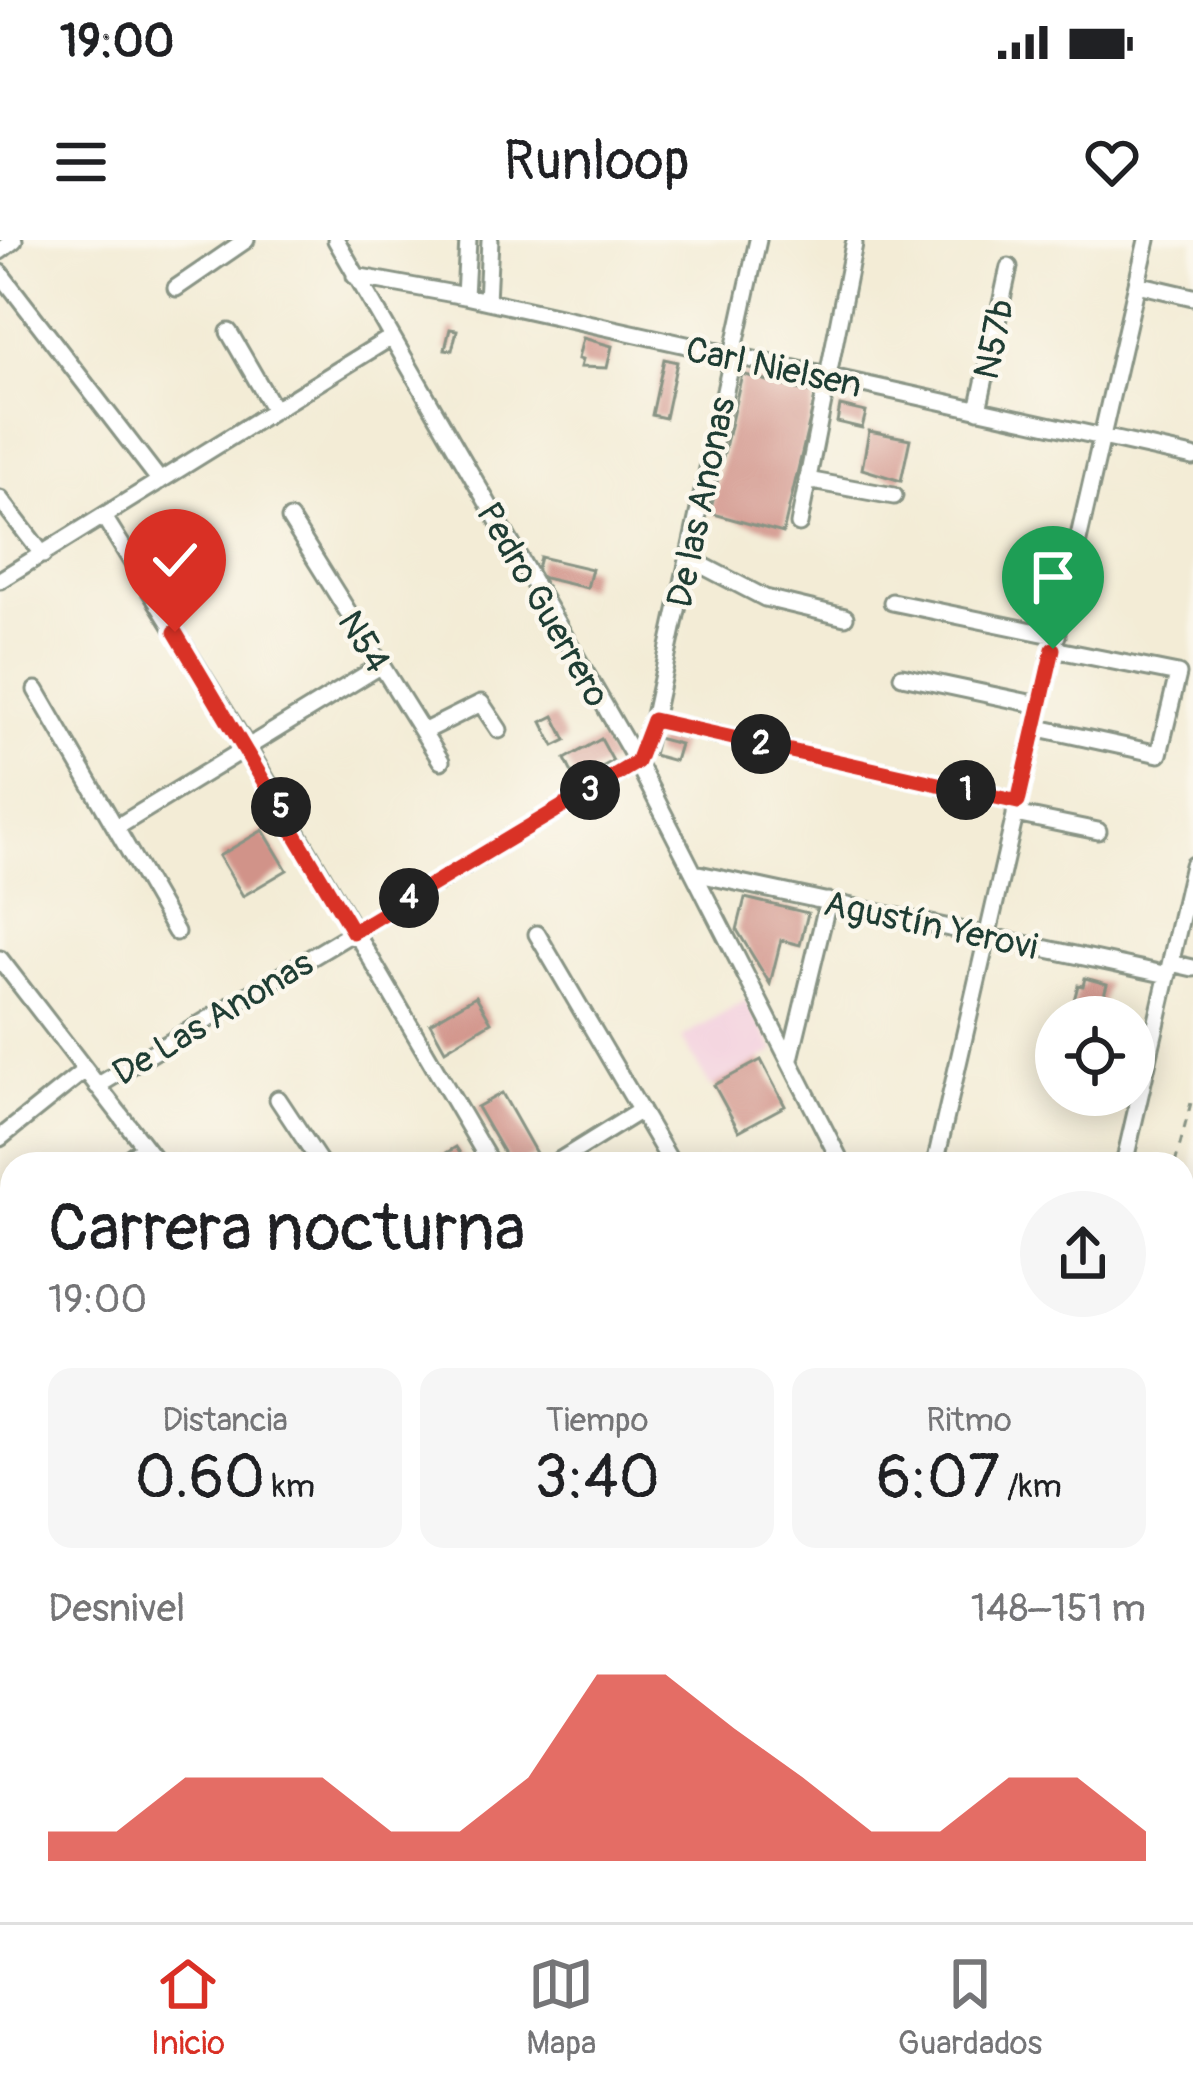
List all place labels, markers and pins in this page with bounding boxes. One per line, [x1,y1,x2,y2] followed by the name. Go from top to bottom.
[124,509,226,632] pin
[1002,526,1104,649] pin
[731,714,791,774] pin: 2
[560,760,620,820] pin: 3
[936,760,996,820] pin: 1
[251,777,311,837] pin: 5
[379,868,439,928] pin: 4

